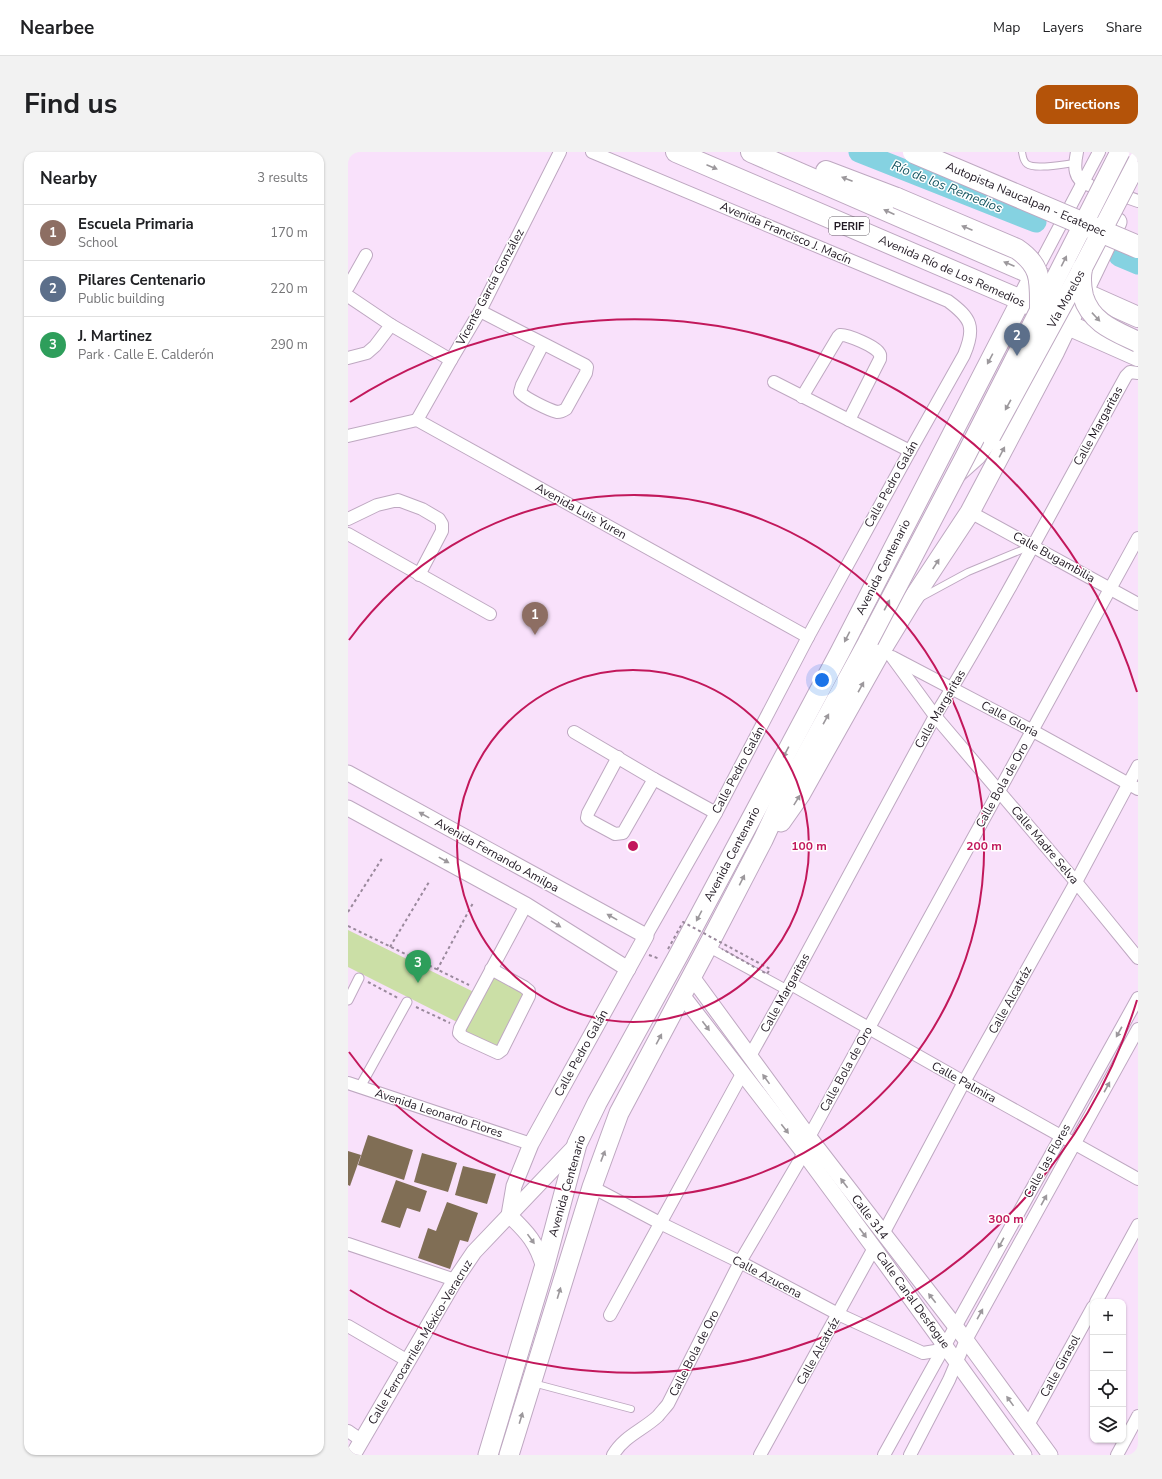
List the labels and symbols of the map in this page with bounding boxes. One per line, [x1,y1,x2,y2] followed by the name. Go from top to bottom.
[889,156,1005,218] water label: Río de los Remedios
[943,158,1109,240] street label: Autopista Naucalpan - Ecatepec
[707,165,719,171] one-way arrow
[842,176,853,182] one-way arrow
[718,198,854,268] street label: Avenida Francisco J. Macín
[883,209,895,215] one-way arrow
[829,217,869,235] road number: PERIF
[961,225,973,231] one-way arrow
[452,226,528,349] street label: Vicente García González
[876,231,1028,311] street label: Avenida Río de Los Remedios
[1061,256,1067,267] one-way arrow
[1003,261,1014,267] one-way arrow
[1043,267,1089,332] street label: Vía Morelos
[1091,312,1100,322] one-way arrow
[1004,323,1030,356] pin: 2
[987,354,994,365] one-way arrow
[1070,383,1127,469] street label: Calle Margaritas
[1005,399,1011,411] one-way arrow
[860,438,922,530] street label: Calle Pedro Galán
[998,446,1005,458] one-way arrow
[532,479,630,543] street label: Avenida Luis Yuren
[852,516,914,618] street label: Avenida Centenario
[1010,528,1098,586] street label: Calle Bugambilia
[932,558,939,570] one-way arrow
[884,600,890,611] one-way arrow
[522,602,548,635] pin: 1
[844,631,851,643] one-way arrow
[911,667,969,751] street label: Calle Margaritas
[812,670,832,690] your location
[857,681,864,693] one-way arrow
[978,697,1042,741] street label: Calle Gloria
[823,713,829,725] one-way arrow
[708,723,768,817] street label: Calle Pedro Galán
[972,739,1032,830] street label: Calle Bola de Oro
[783,746,790,758] one-way arrow
[793,795,801,805] one-way arrow
[1007,802,1083,888] street label: Calle Madre Selva
[700,803,764,904] street label: Avenida Centenario
[418,812,430,818] one-way arrow
[432,814,562,896] street label: Avenida Fernando Amilpa
[791,838,827,854] text: 100 m
[966,838,1002,854] text: 200 m
[626,839,640,853] centre of rings
[438,857,449,863] one-way arrow
[739,875,746,886] one-way arrow
[695,910,702,922] one-way arrow
[606,914,618,921] one-way arrow
[551,921,562,928] one-way arrow
[405,950,431,983] pin: 3
[757,950,814,1036] street label: Calle Margaritas
[985,963,1035,1037] street label: Calle Alcatráz
[550,1007,612,1099] street label: Calle Pedro Galán
[701,1021,709,1031] one-way arrow
[816,1023,876,1114] street label: Calle Bola de Oro
[1115,1026,1122,1038] one-way arrow
[655,1033,662,1045] one-way arrow
[929,1058,999,1106] street label: Calle Palmira
[763,1074,771,1084] one-way arrow
[1103,1081,1110,1092] one-way arrow
[373,1085,505,1141] street label: Avenida Leonardo Flores
[1020,1121,1074,1201] street label: Calle las Flores
[781,1123,789,1134] one-way arrow
[545,1133,589,1239] street label: Avenida Centenario
[600,1150,606,1162] one-way arrow
[840,1178,848,1189] one-way arrow
[848,1191,892,1243] street label: Calle 314
[1040,1194,1047,1206] one-way arrow
[988,1211,1024,1227] text: 300 m
[859,1227,868,1238] one-way arrow
[527,1233,535,1244] one-way arrow
[998,1237,1005,1249] one-way arrow
[872,1248,954,1352] street label: Calle Canal Desfogue
[729,1252,805,1302] street label: Calle Azucena
[364,1256,476,1427] street label: Calle Ferrocarriles México-Veracruz
[556,1287,562,1299] one-way arrow
[928,1292,936,1303] one-way arrow
[665,1307,723,1399] street label: Calle Bola de Oro
[977,1308,984,1320] one-way arrow
[793,1314,843,1388] street label: Calle Alcatráz
[1036,1332,1084,1400] street label: Calle Girasol
[1006,1396,1014,1407] one-way arrow
[518,1411,524,1423] one-way arrow

